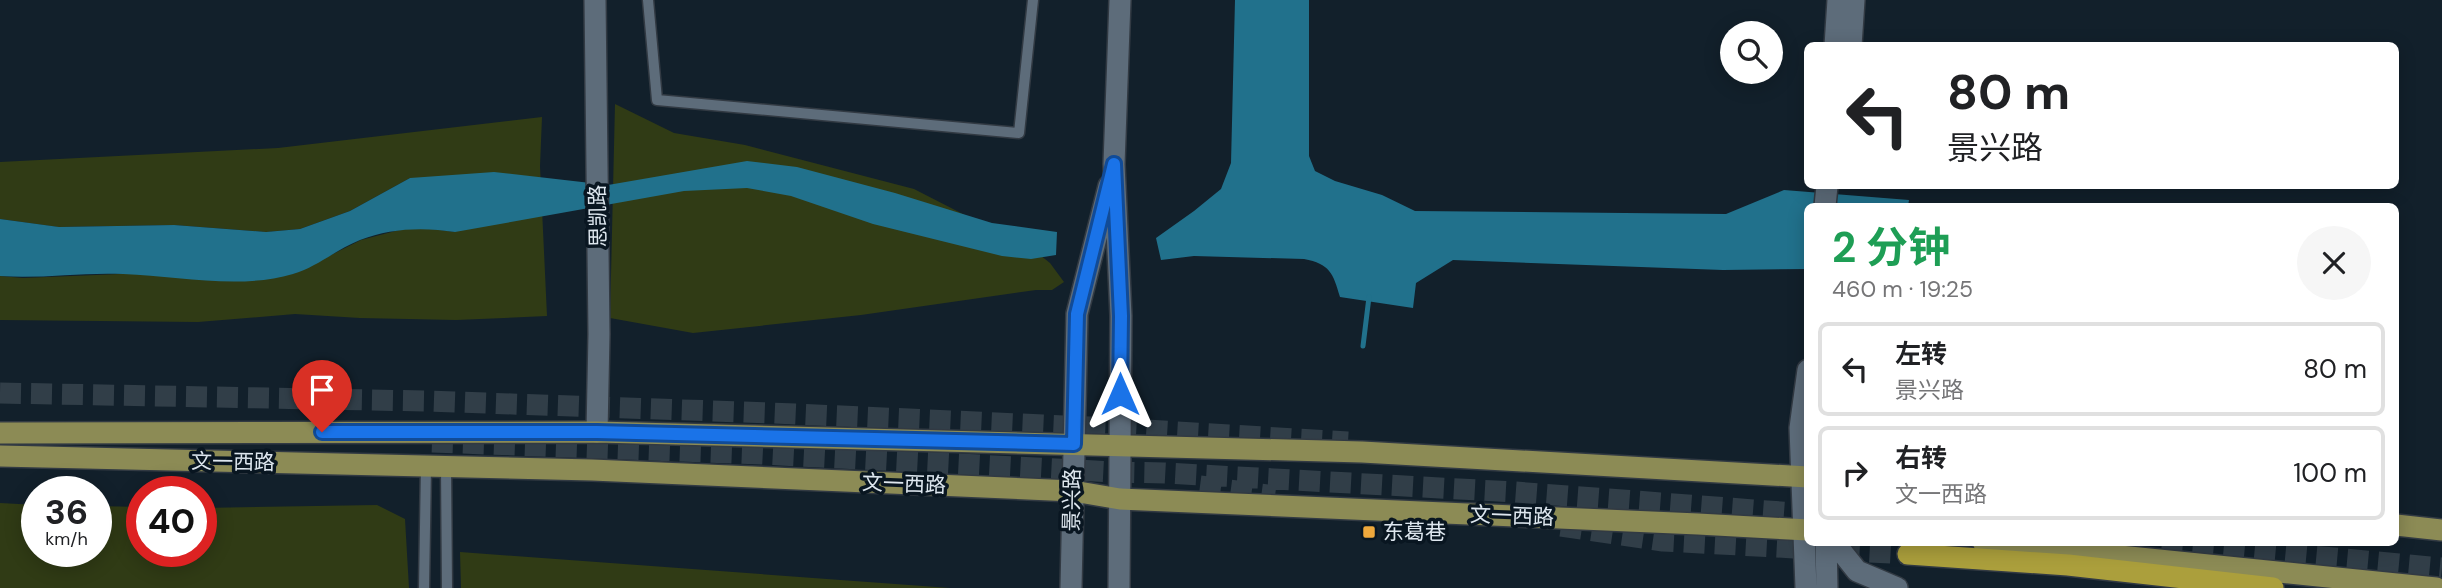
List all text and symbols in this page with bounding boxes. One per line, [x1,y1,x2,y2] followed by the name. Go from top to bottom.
[1720,21,1783,84] map controls
[1720,21,1783,84] button: search
[1947,60,2070,124] text: 80 m
[1832,70,1923,161] icon: left
[1947,127,2043,169] text: 景兴路
[583,184,613,248] street label: 思凯路
[1832,220,1950,275] text: 2 分钟
[2297,226,2371,300] button: close
[1832,274,1973,304] text: 460 m · 19:25
[1895,337,1947,371] text: 左转
[1836,350,1874,388] icon: left
[2303,352,2367,386] text: 80 m
[1083,357,1157,431] position arrow
[292,360,352,432] pin
[303,371,341,409] icon: arrive
[1895,375,1964,405] text: 景兴路
[1895,441,1947,475] text: 右转
[191,447,275,477] street label: 文一西路
[1836,454,1874,492] icon: right
[2293,456,2367,490] text: 100 m
[1057,468,1087,532] street label: 景兴路
[862,469,946,499] street label: 文一西路
[126,476,217,567] speed limit sign: 40
[1895,479,1987,509] text: 文一西路
[45,489,88,535] text: 36
[1470,501,1554,531] street label: 文一西路
[1383,518,1446,546] place label: 东葛巷
[1361,524,1377,540] marker: 东葛巷
[45,527,88,551] text: km/h

